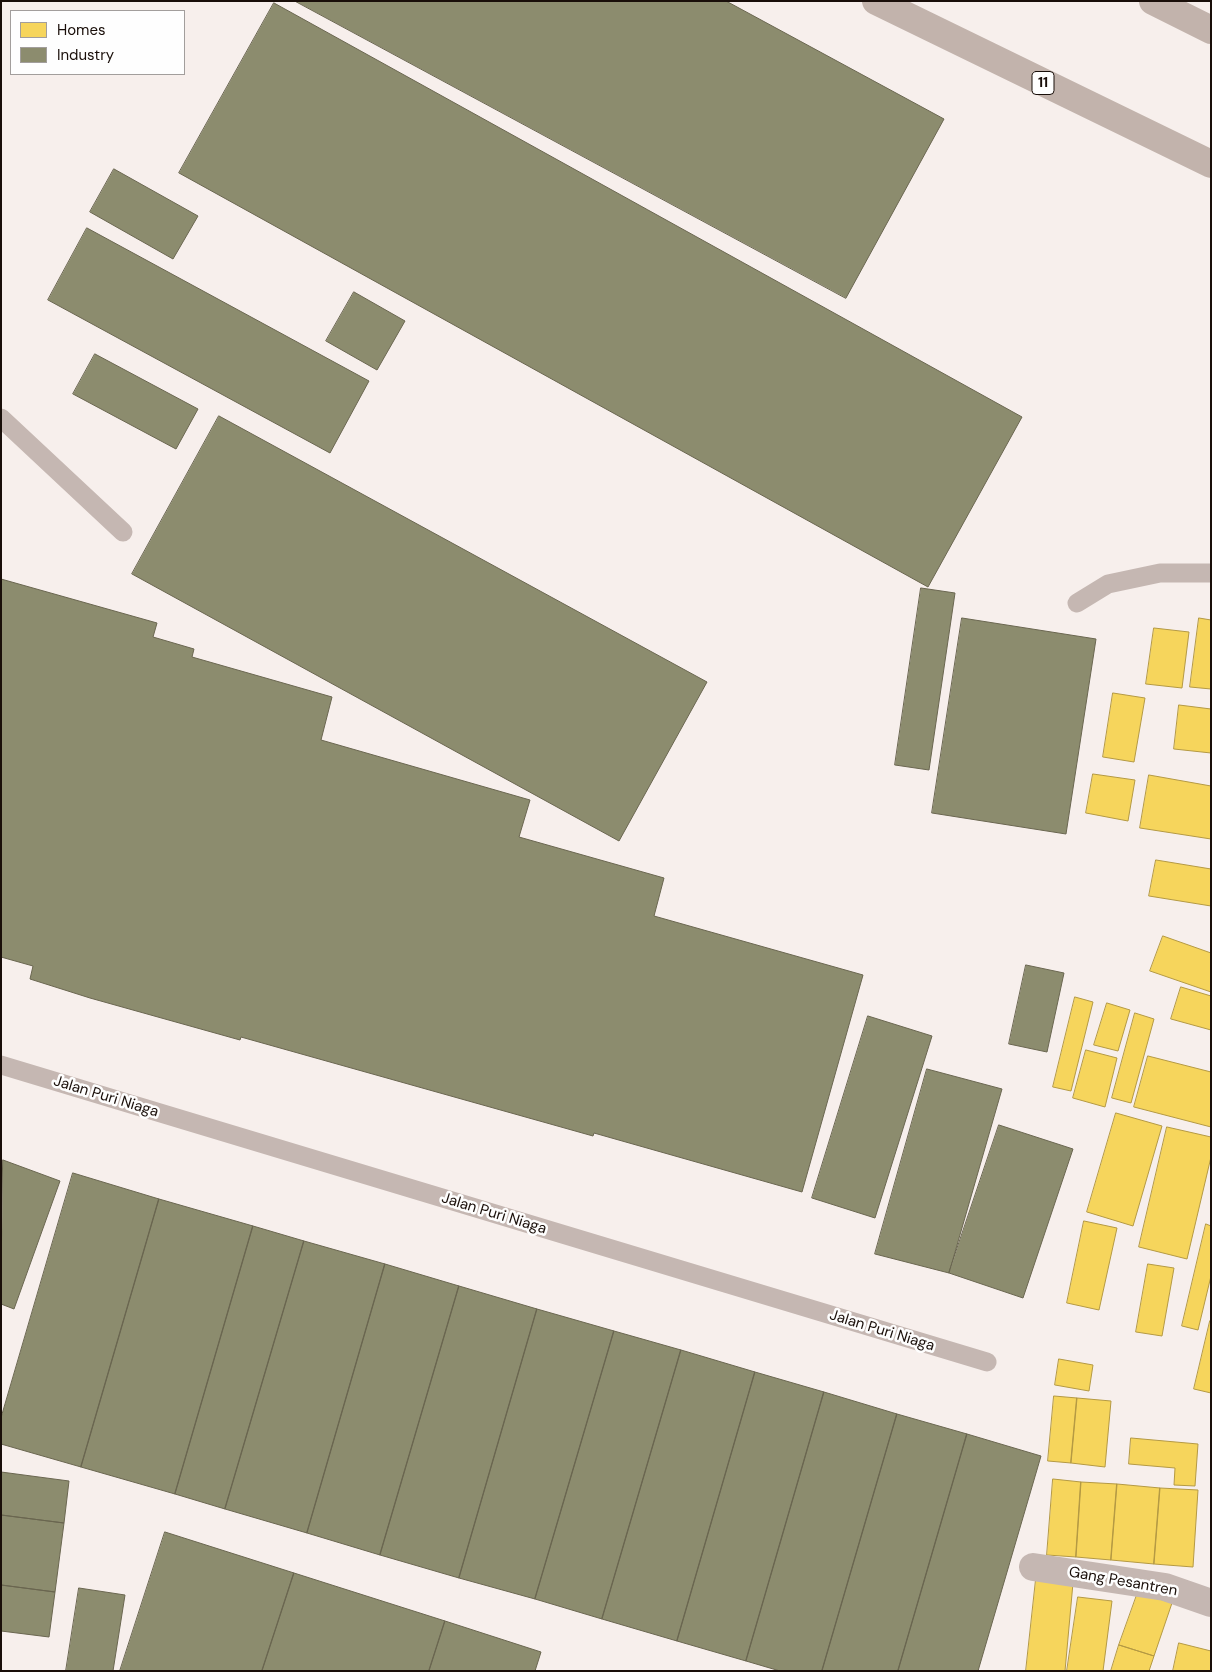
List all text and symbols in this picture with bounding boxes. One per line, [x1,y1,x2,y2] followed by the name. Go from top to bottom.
[10,10,185,75] legend
[57,20,106,40] text: Homes
[57,45,114,65] text: Industry
[1032,72,1054,95] road number: 11
[51,1072,161,1122] street label: Jalan Puri Niaga
[439,1189,549,1239] street label: Jalan Puri Niaga
[827,1306,937,1356] street label: Jalan Puri Niaga
[1067,1564,1179,1600] street label: Gang Pesantren

